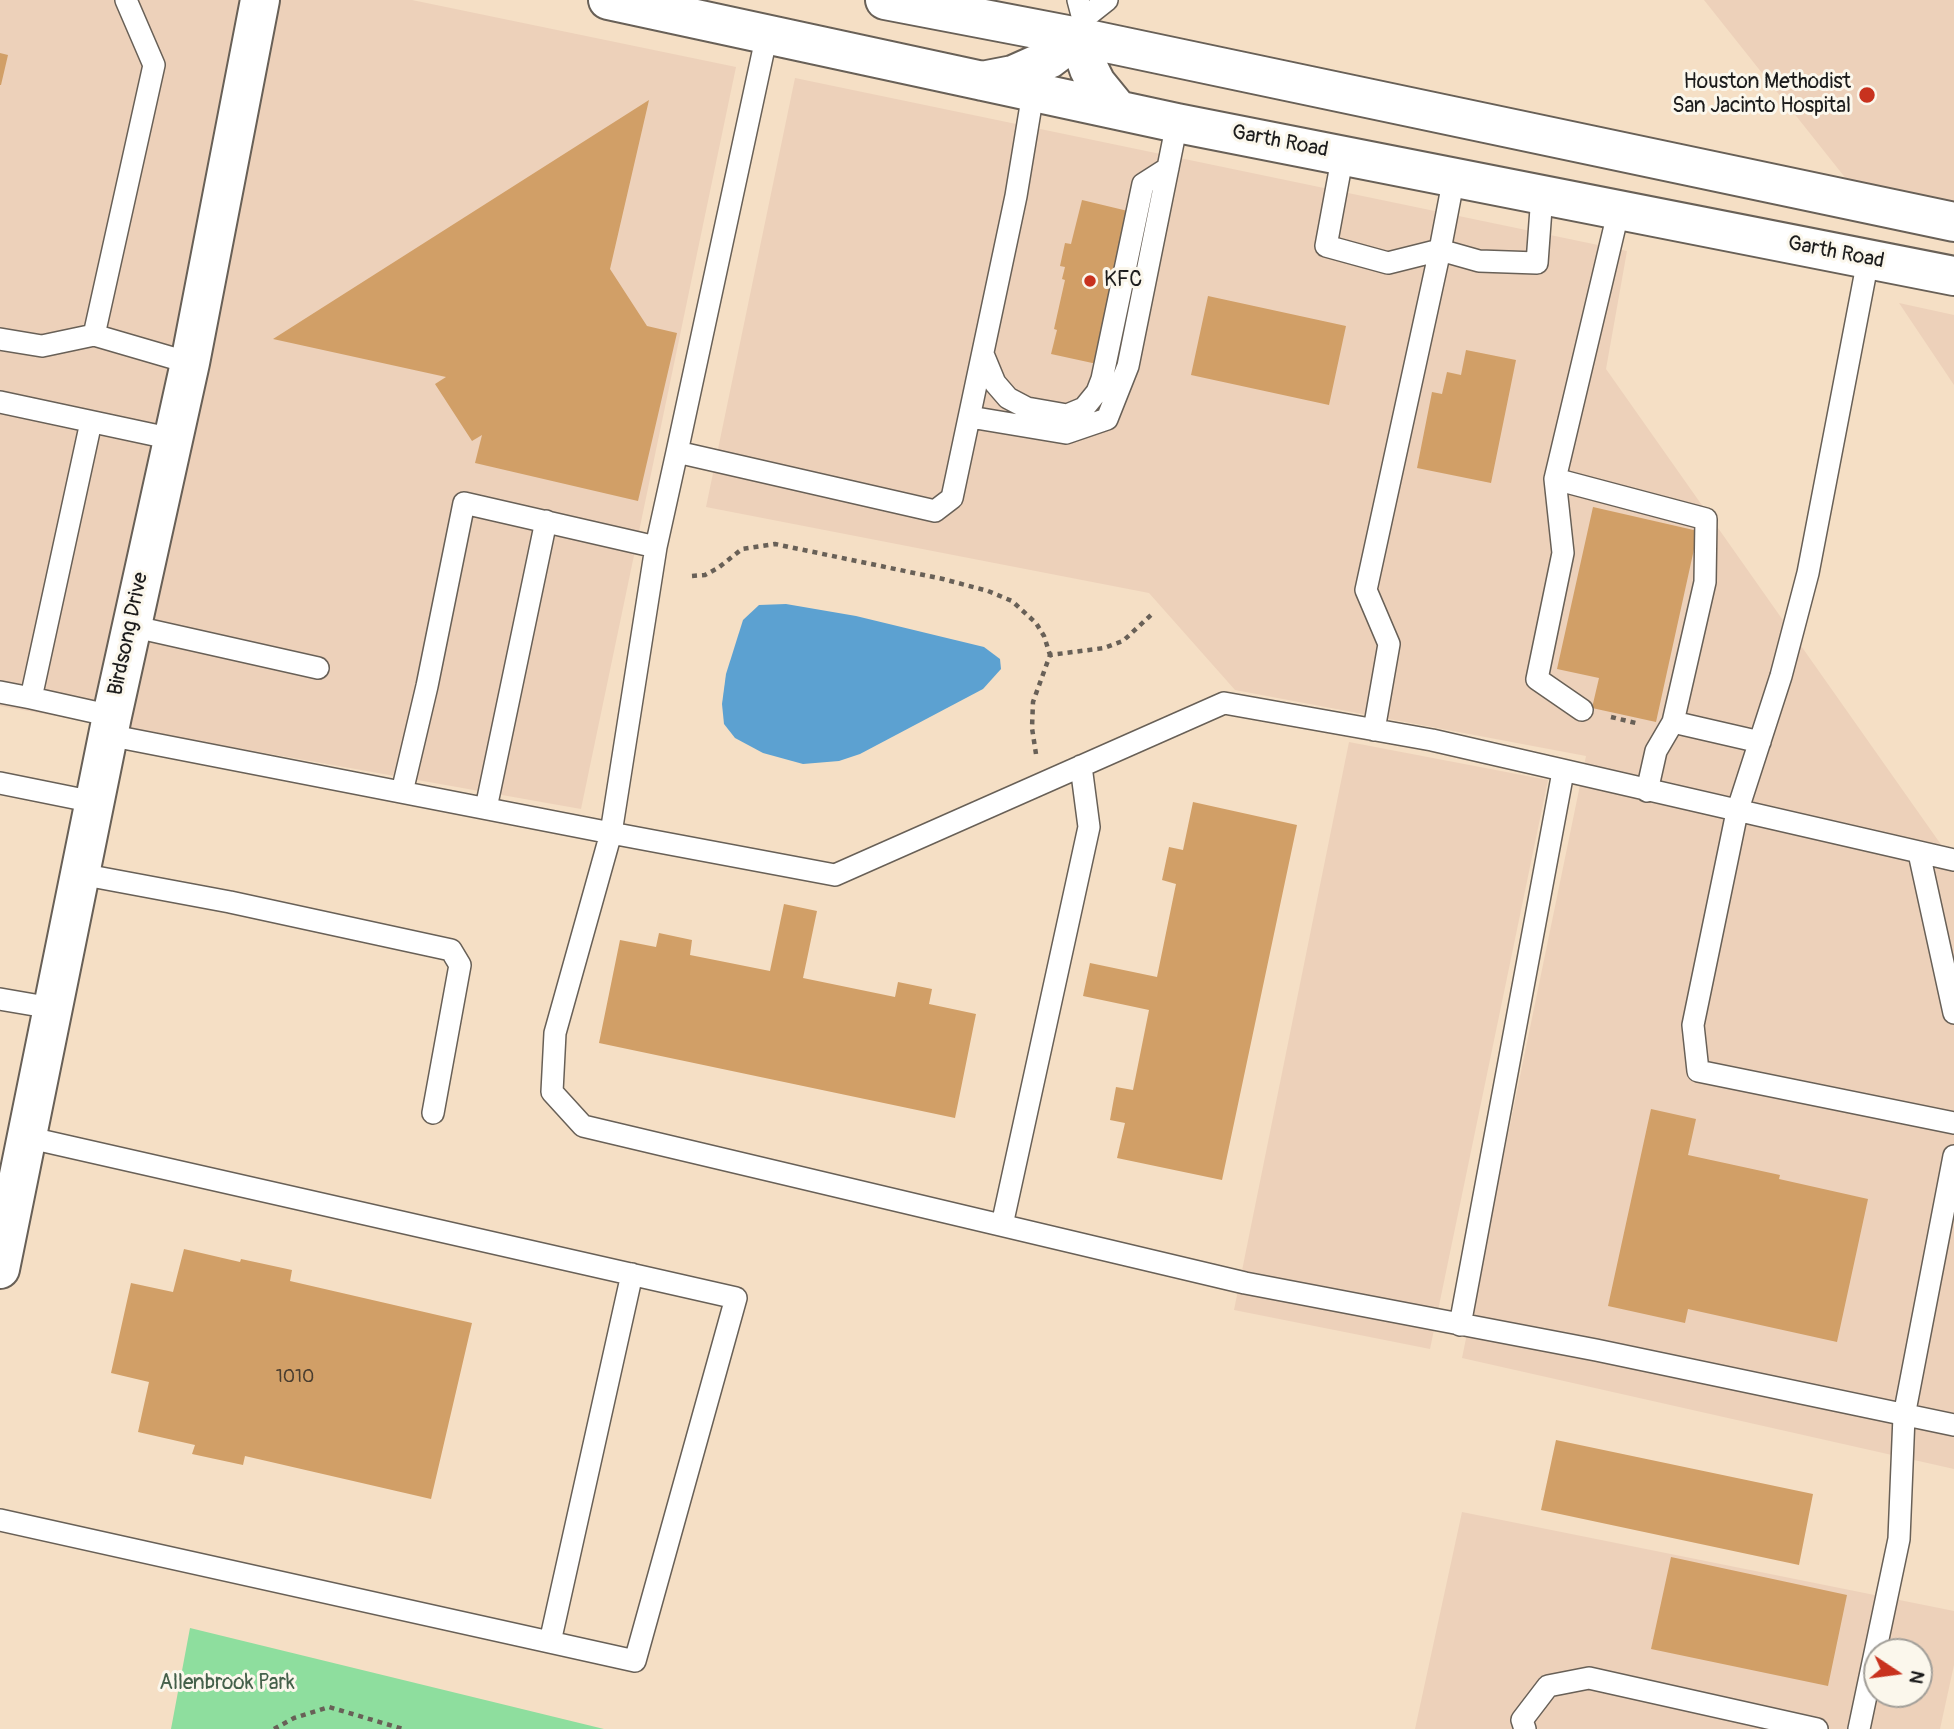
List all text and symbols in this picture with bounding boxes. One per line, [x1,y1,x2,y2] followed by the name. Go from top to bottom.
[1672,70,1851,120] place label: Houston Methodist San Jacinto Hospital
[1857,85,1877,105] marker: Houston Methodist San Jacinto Hospital
[1230,120,1330,164] street label: Garth Road
[1786,231,1886,275] street label: Garth Road
[1104,268,1142,294] place label: KFC
[1082,273,1098,289] marker: KFC
[104,570,154,698] street label: Birdsong Drive
[276,1366,314,1388] house number: 1010
[1863,1638,1933,1708] north arrow
[1903,1668,1930,1686] text: N
[159,1671,295,1697] park label: Allenbrook Park

